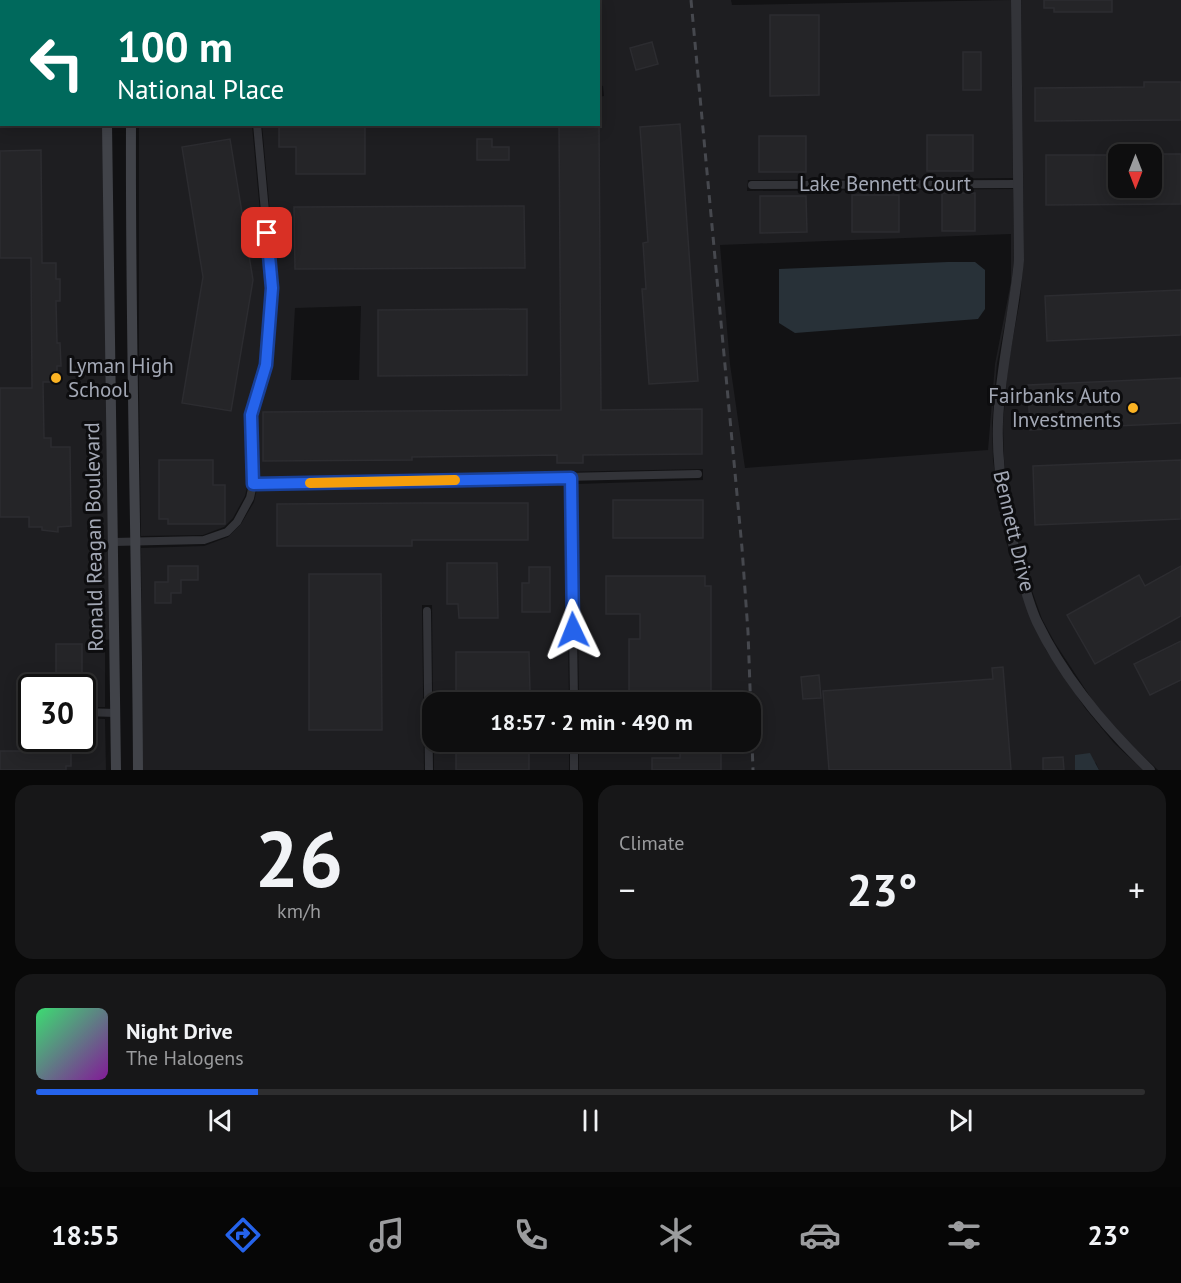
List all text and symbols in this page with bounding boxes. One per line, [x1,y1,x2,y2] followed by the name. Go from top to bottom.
[117,19,233,74] text: 100 m
[18,24,96,102] icon: left
[117,72,284,106] text: National Place
[1108,144,1162,198] north arrow
[1108,144,1162,198] map controls
[799,170,971,197] street label: Lake Bennett Court
[241,207,292,258] pin
[250,216,283,249] icon: arrive
[68,352,174,403] place label: Lyman High School
[49,371,63,385] marker: Lyman High School
[988,382,1121,433] place label: Fairbanks Auto Investments
[1126,401,1140,415] marker: Fairbanks Auto Investments
[78,422,109,652] street label: Ronald Reagan Boulevard
[987,468,1042,594] street label: Bennett Drive
[541,598,605,662] position arrow
[18,674,96,752] speed limit sign: 30
[490,708,693,736] text: 18:57 · 2 min · 490 m
[255,808,343,909] text: 26
[619,830,685,856] text: Climate
[847,860,917,918] text: 23°
[619,868,636,911] text: −
[1128,868,1145,911] text: +
[277,898,321,924] text: km/h
[126,1017,233,1045] text: Night Drive
[126,1045,244,1071] text: The Halogens
[204,1104,237,1137] icon: previous
[574,1104,607,1137] icon: pause
[944,1104,977,1137] icon: next
[222,1214,264,1256] icon: directions
[366,1214,408,1256] icon: music
[510,1214,552,1256] icon: phone
[655,1214,697,1256] icon: climate
[799,1214,841,1256] icon: car
[943,1214,985,1256] icon: filters
[51,1218,120,1252] text: 18:55
[1087,1218,1130,1252] text: 23°

